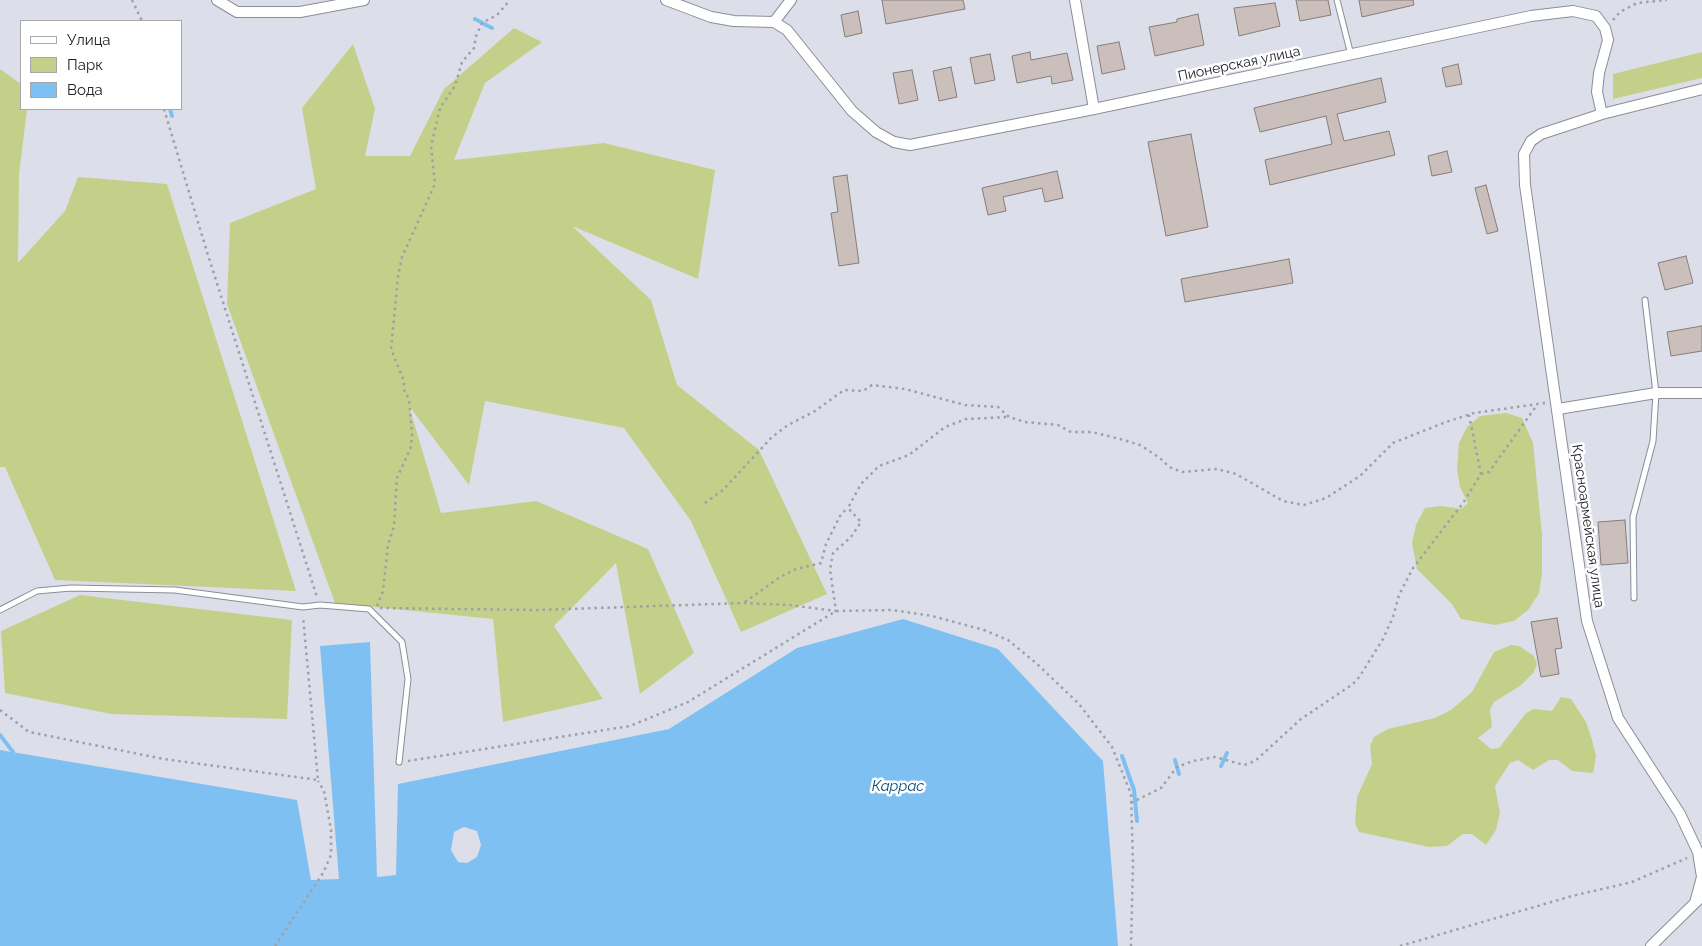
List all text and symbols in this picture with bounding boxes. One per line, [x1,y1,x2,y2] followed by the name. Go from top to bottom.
[20,20,182,110] legend
[67,31,111,49] text: Улица
[1176,43,1302,85] street label: Пионерская улица
[67,56,103,74] text: Парк
[67,81,103,99] text: Вода
[1568,443,1608,609] street label: Красноармейская улица
[872,777,924,795] water label: Каррас

